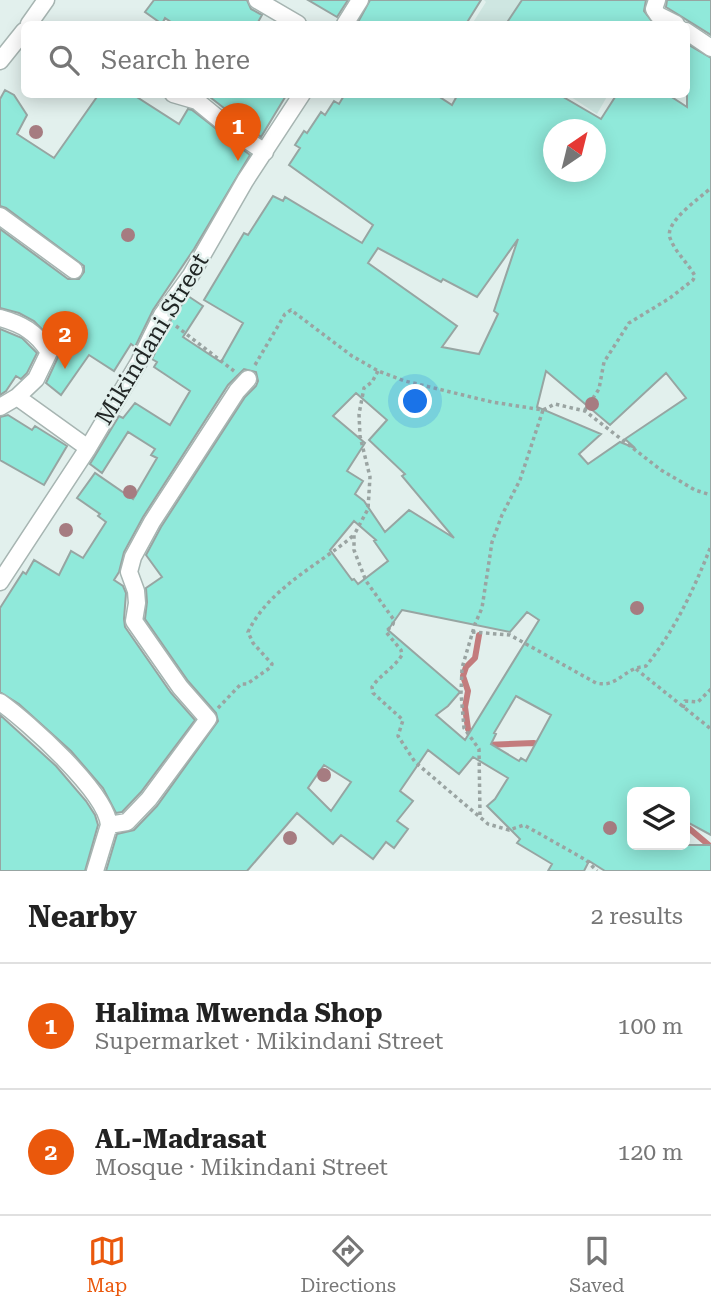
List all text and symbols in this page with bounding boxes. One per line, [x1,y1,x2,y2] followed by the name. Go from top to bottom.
[21,21,690,98] search box
[45,41,83,79] icon: search
[101,45,250,75] text: Search here
[215,103,261,161] pin: 1
[543,119,606,182] north arrow
[90,248,214,430] street label: Mikindani Street
[42,311,88,369] pin: 2
[398,384,432,418] your location
[627,787,690,850] map controls
[627,787,690,850] button: layers
[28,899,137,934] text: Nearby
[591,903,683,930] text: 2 results
[95,998,382,1028] text: Halima Mwenda Shop
[45,1013,57,1040] text: 1
[618,1013,683,1040] text: 100 m
[95,1028,443,1055] text: Supermarket · Mikindani Street
[95,1124,267,1154] text: AL-Madrasat
[45,1139,57,1166] text: 2
[618,1139,683,1166] text: 120 m
[95,1154,388,1181] text: Mosque · Mikindani Street
[87,1232,127,1297] tab: Map
[300,1232,396,1297] tab: Directions
[569,1232,624,1297] tab: Saved

